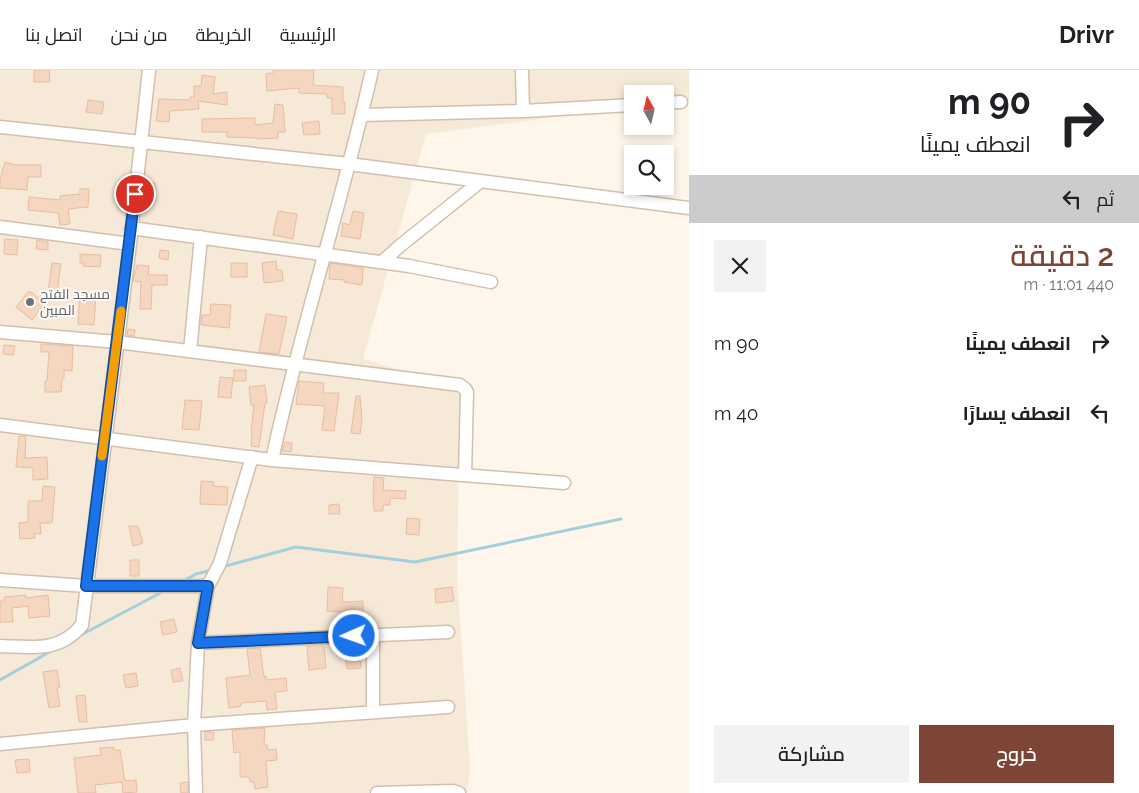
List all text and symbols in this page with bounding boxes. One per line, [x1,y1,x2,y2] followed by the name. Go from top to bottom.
[1059,20,1114,49] text: Drivr
[25,24,83,45] text: اتصل بنا
[111,24,168,45] text: من نحن
[196,24,252,45] text: الخريطة
[280,24,336,45] text: الرئيسية
[948,81,1031,122] text: 90 m
[624,85,674,135] north arrow
[624,85,674,195] map controls
[1049,90,1114,155] icon: right
[920,131,1031,157] text: انعطف يمينًا
[624,145,674,195] button: search
[114,173,156,215] pin
[121,180,149,208] icon: arrive
[1058,185,1086,213] icon: left
[1096,188,1114,210] text: ثم
[1010,238,1114,273] text: 2 دقيقة
[714,240,766,292] button: close
[1023,275,1114,294] text: 440 m · 11:01
[40,286,110,318] place label: مسجد الفتح المبين
[24,296,36,308] marker: مسجد الفتح المبين
[1086,329,1114,357] icon: right
[714,332,759,354] text: 90 m
[965,332,1071,354] text: انعطف يمينًا
[1086,399,1114,427] icon: left
[714,402,758,424] text: 40 m
[963,402,1071,424] text: انعطف يسارًا
[327,609,379,661] position arrow
[714,725,909,783] button: مشاركة
[919,725,1114,783] button: خروج

